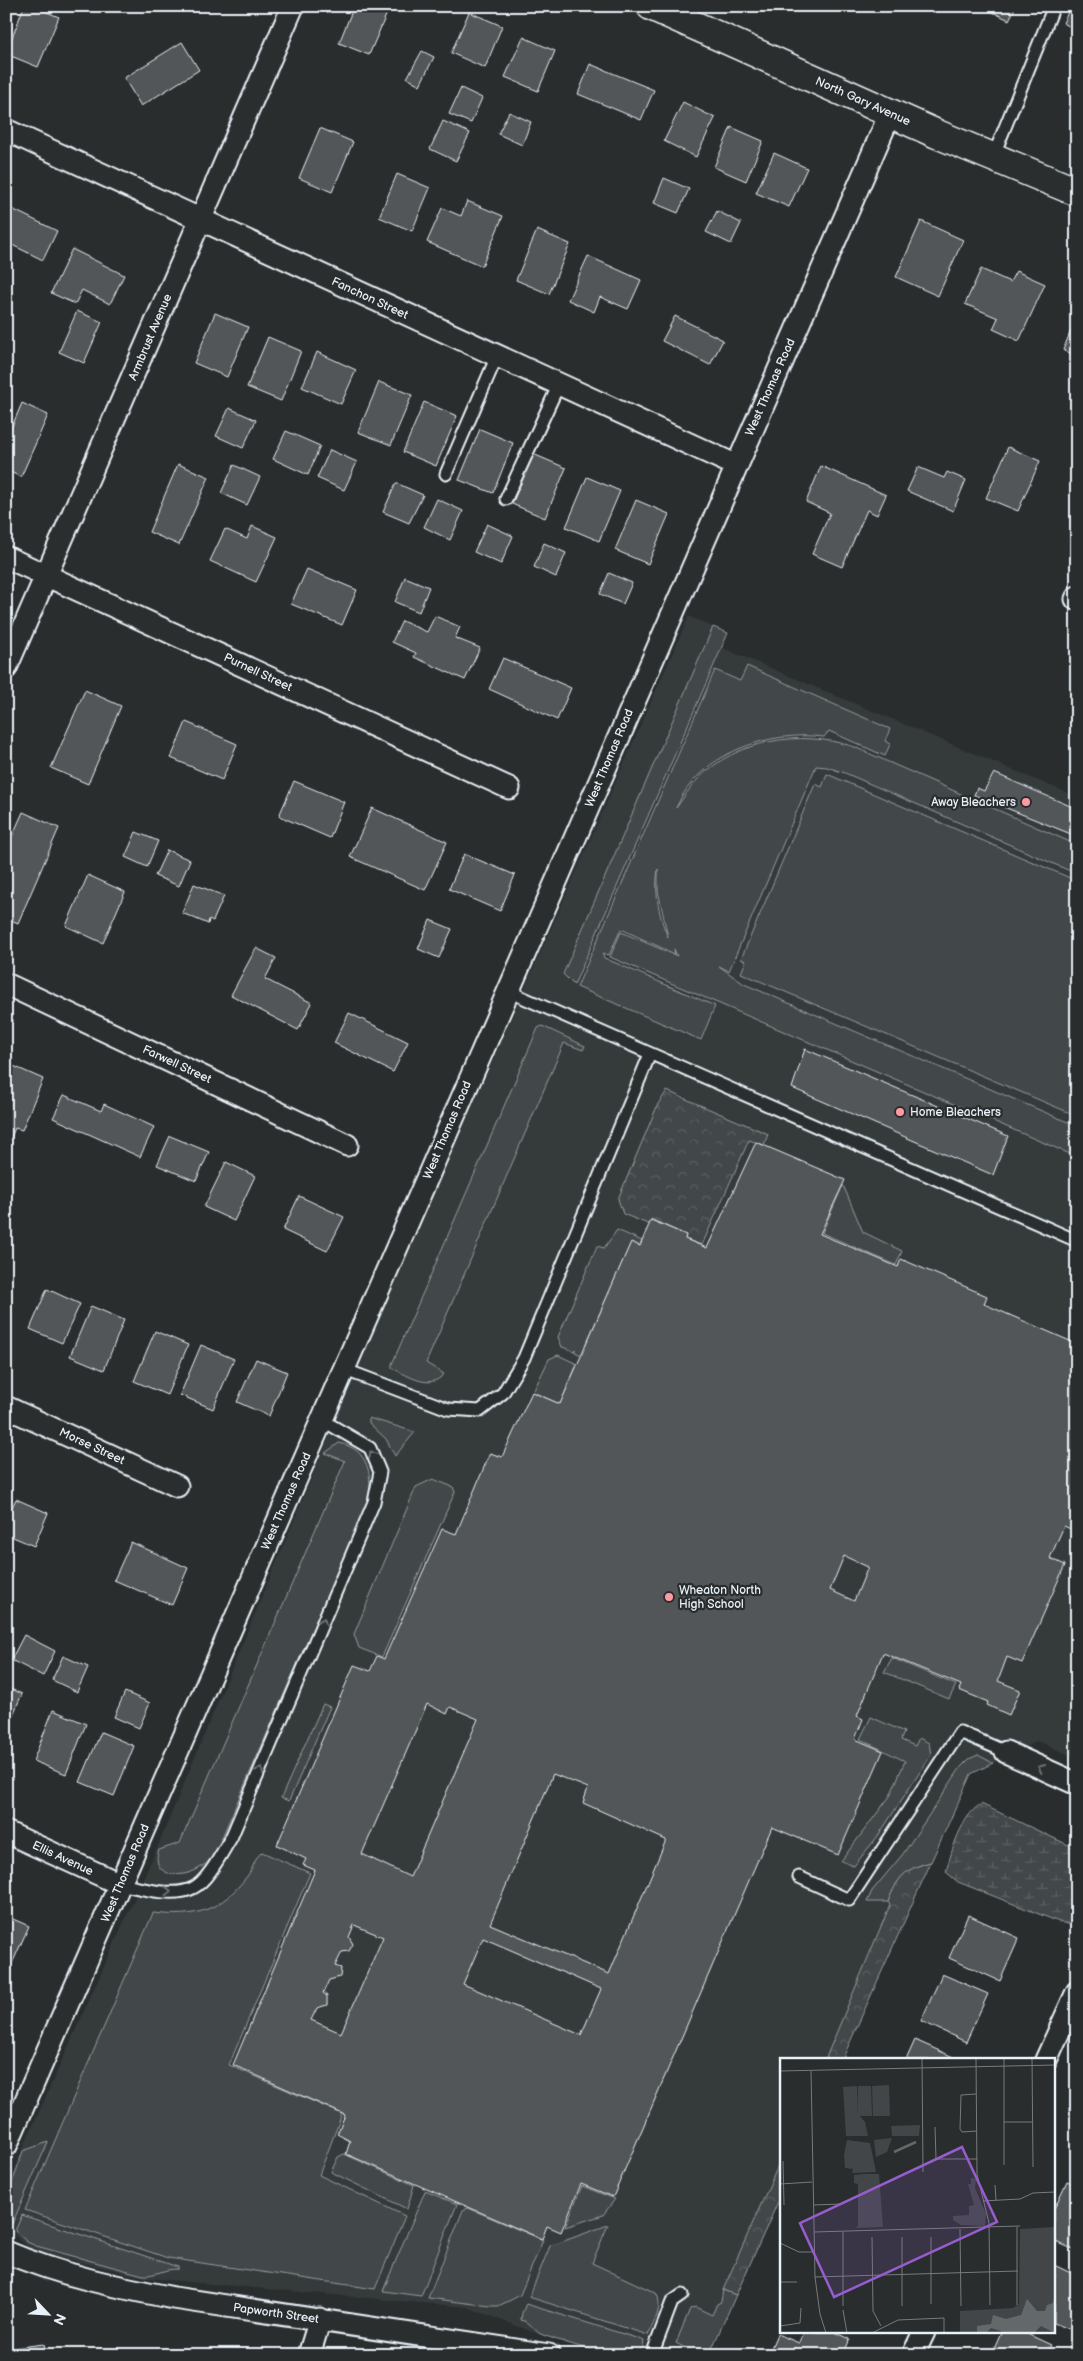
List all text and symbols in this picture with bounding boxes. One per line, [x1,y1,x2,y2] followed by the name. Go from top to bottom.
[813,74,913,129] street label: North Gary Avenue
[329,274,411,323] street label: Fanchon Street
[125,292,175,383] street label: Armbrust Avenue
[742,336,799,438] street label: West Thomas Road
[221,650,295,695] street label: Purnell Street
[582,707,637,810] street label: West Thomas Road
[931,795,1016,810] place label: Away Bleachers
[1020,796,1032,808] marker: Away Bleachers
[140,1042,214,1087] street label: Farwell Street
[420,1079,475,1182] street label: West Thomas Road
[910,1105,1001,1120] place label: Home Bleachers
[894,1106,906,1118] marker: Home Bleachers
[57,1425,127,1468] street label: Morse Street
[258,1450,315,1552] street label: West Thomas Road
[368,1450,378,1459] one-way arrow
[679,1583,761,1612] place label: Wheaton North High School
[663,1591,675,1603] marker: Wheaton North High School
[317,1617,328,1626] one-way arrow
[1037,1763,1046,1774] one-way arrow
[253,1766,264,1775] one-way arrow
[98,1822,153,1925] street label: West Thomas Road
[30,1838,96,1879] street label: Ellis Avenue
[164,1886,172,1896] one-way arrow
[780,2058,1056,2334] inset map
[22,2288,72,2338] north arrow
[232,2300,320,2327] street label: Papworth Street
[49,2311,69,2328] text: N

